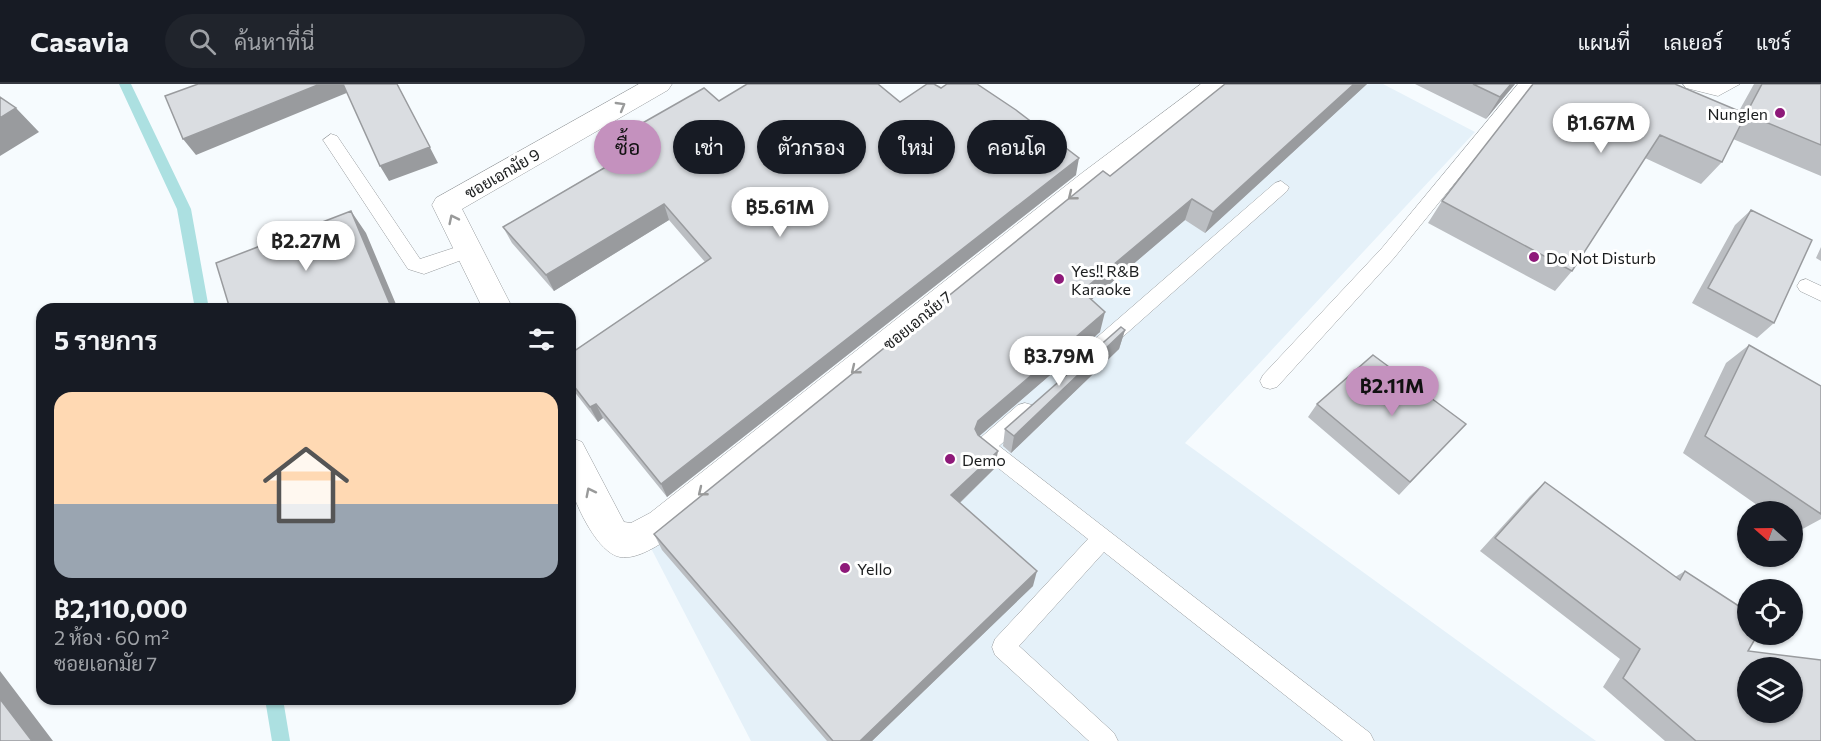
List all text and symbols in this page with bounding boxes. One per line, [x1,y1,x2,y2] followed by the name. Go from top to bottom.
[165,14,585,68] search box
[30,24,129,58] text: Casavia
[186,25,219,58] icon: search
[234,28,315,55] text: ค้นหาที่นี่
[1578,29,1630,54] text: แผนที่
[1663,29,1723,54] text: เลเยอร์
[1756,29,1791,54] text: แชร์
[614,102,625,113] one-way arrow
[1552,103,1650,154] pin: ฿1.67M
[1707,104,1768,123] place label: Nunglen
[1773,106,1787,120] marker: Nunglen
[1567,110,1635,134] text: ฿1.67M
[594,120,661,174] chip: ซื้อ
[673,120,745,174] chip: เช่า
[757,120,866,174] chip: ตัวกรอง
[878,120,955,174] chip: ใหม่
[967,120,1067,174] chip: คอนโด
[461,144,543,202] street label: ซอยเอกมัย 9
[731,187,829,238] pin: ฿5.61M
[1068,188,1079,199] one-way arrow
[745,194,815,218] text: ฿5.61M
[449,215,461,226] one-way arrow
[257,221,355,272] pin: ฿2.27M
[271,228,341,252] text: ฿2.27M
[1546,248,1656,267] place label: Do Not Disturb
[1527,250,1541,264] marker: Do Not Disturb
[1071,261,1139,298] place label: Yes!! R&B Karaoke
[1052,272,1066,286] marker: Yes!! R&B Karaoke
[879,287,955,353] street label: ซอยเอกมัย 7
[525,323,558,356] icon: filters
[54,324,157,355] text: 5 รายการ
[1010,336,1108,387] pin: ฿3.79M
[1024,343,1095,367] text: ฿3.79M
[850,362,861,373] one-way arrow
[1343,366,1441,417] pin: ฿2.11M
[1360,373,1424,397] text: ฿2.11M
[252,431,360,539] icon: home
[962,450,1006,469] place label: Demo
[943,452,957,466] marker: Demo
[698,484,709,495] one-way arrow
[586,488,598,499] one-way arrow
[1737,501,1803,567] north arrow
[1737,501,1803,723] map controls
[857,559,892,578] place label: Yello
[838,561,852,575] marker: Yello
[1737,579,1803,645] button: locate
[54,592,187,623] text: ฿2,110,000
[54,625,169,649] text: 2 ห้อง · 60 m²
[54,651,157,675] text: ซอยเอกมัย 7
[1737,657,1803,723] button: layers

